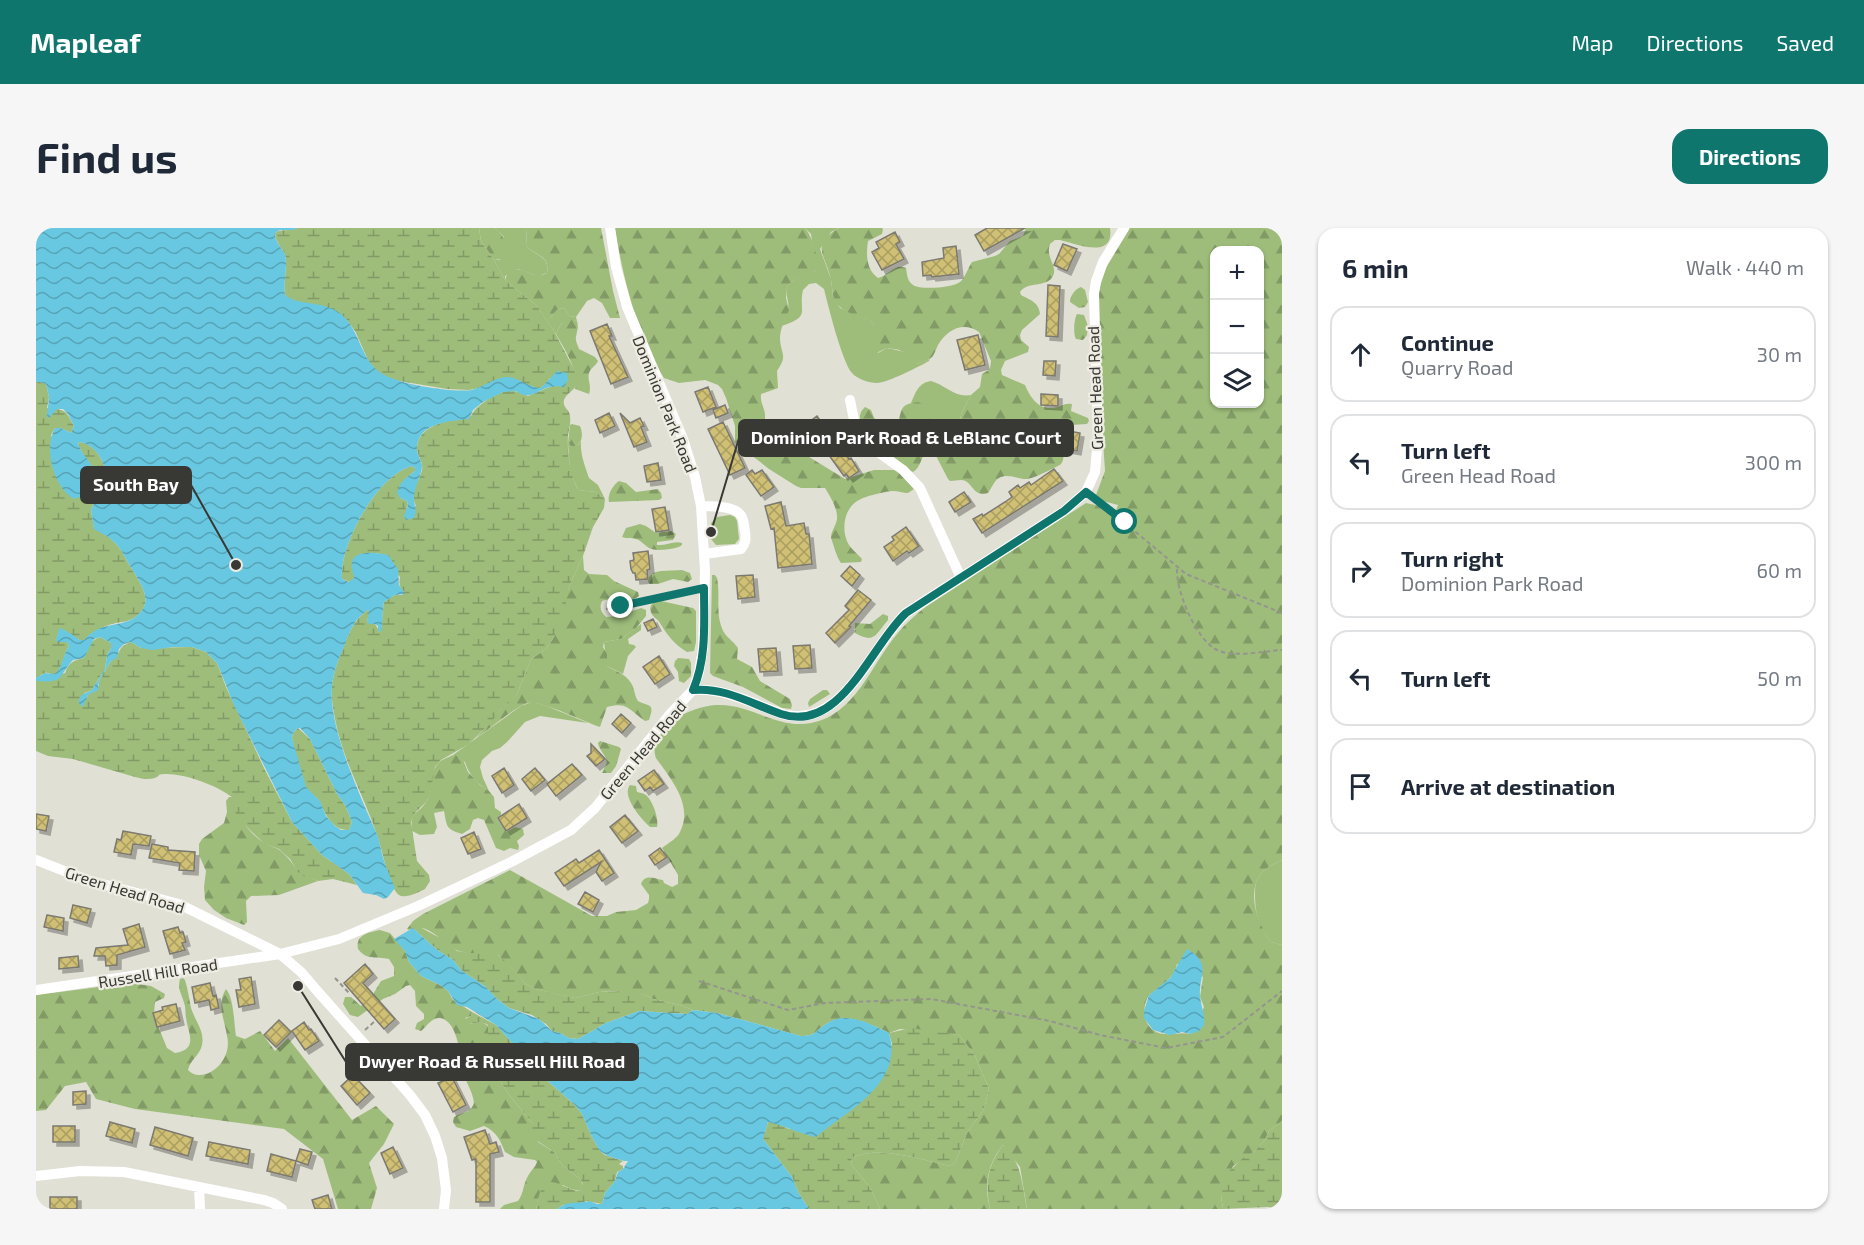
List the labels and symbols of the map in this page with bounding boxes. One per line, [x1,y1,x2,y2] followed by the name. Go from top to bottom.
[1083,326,1106,450] street label: Green Head Road
[629,333,702,475] street label: Dominion Park Road
[739,420,1073,456] callout: Dominion Park Road & LeBlanc Court
[751,426,1062,448] text: Dominion Park Road & LeBlanc Court
[81,467,191,503] callout: South Bay
[93,473,180,495] text: South Bay
[1111,508,1137,534] route start
[607,592,633,618] route end
[596,696,690,803] street label: Green Head Road
[63,862,187,917] street label: Green Head Road
[97,954,219,991] street label: Russell Hill Road
[346,1044,638,1080] callout: Dwyer Road & Russell Hill Road
[359,1050,625,1072] text: Dwyer Road & Russell Hill Road

